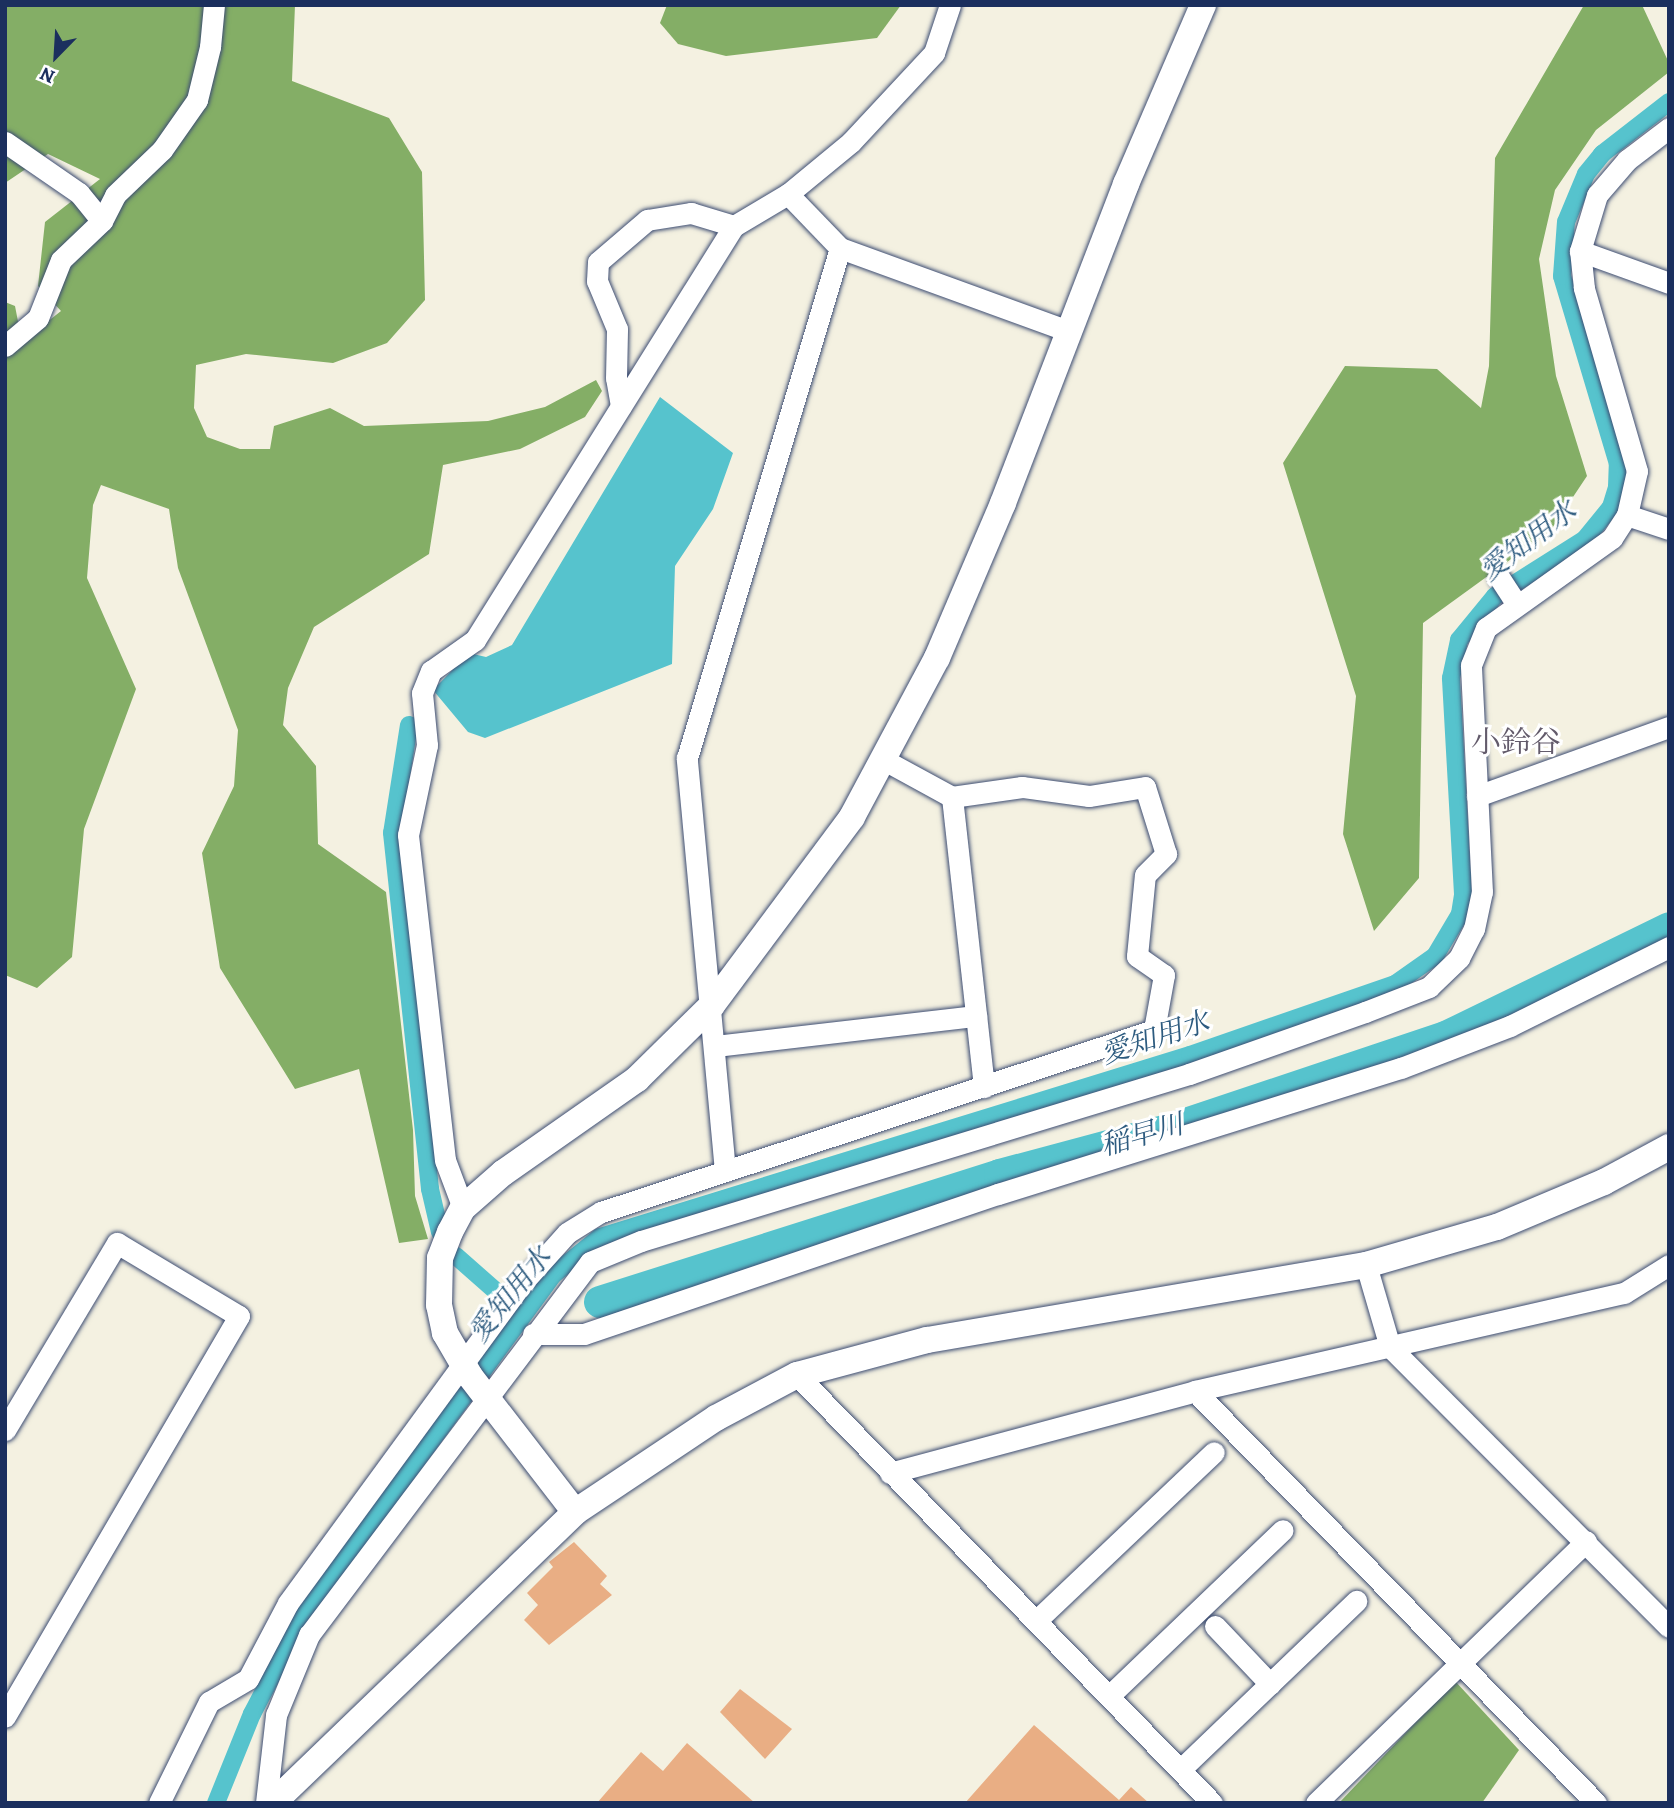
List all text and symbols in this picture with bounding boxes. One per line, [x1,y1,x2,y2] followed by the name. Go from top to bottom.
[21,21,91,91] north arrow
[36,60,59,90] text: N
[1473,494,1583,588] water label: 愛知用水
[1471,724,1561,760] district label: 小鈴谷
[1097,1005,1213,1071] water label: 愛知用水
[1097,1107,1187,1163] water label: 稲早川
[462,1241,558,1349] water label: 愛知用水

